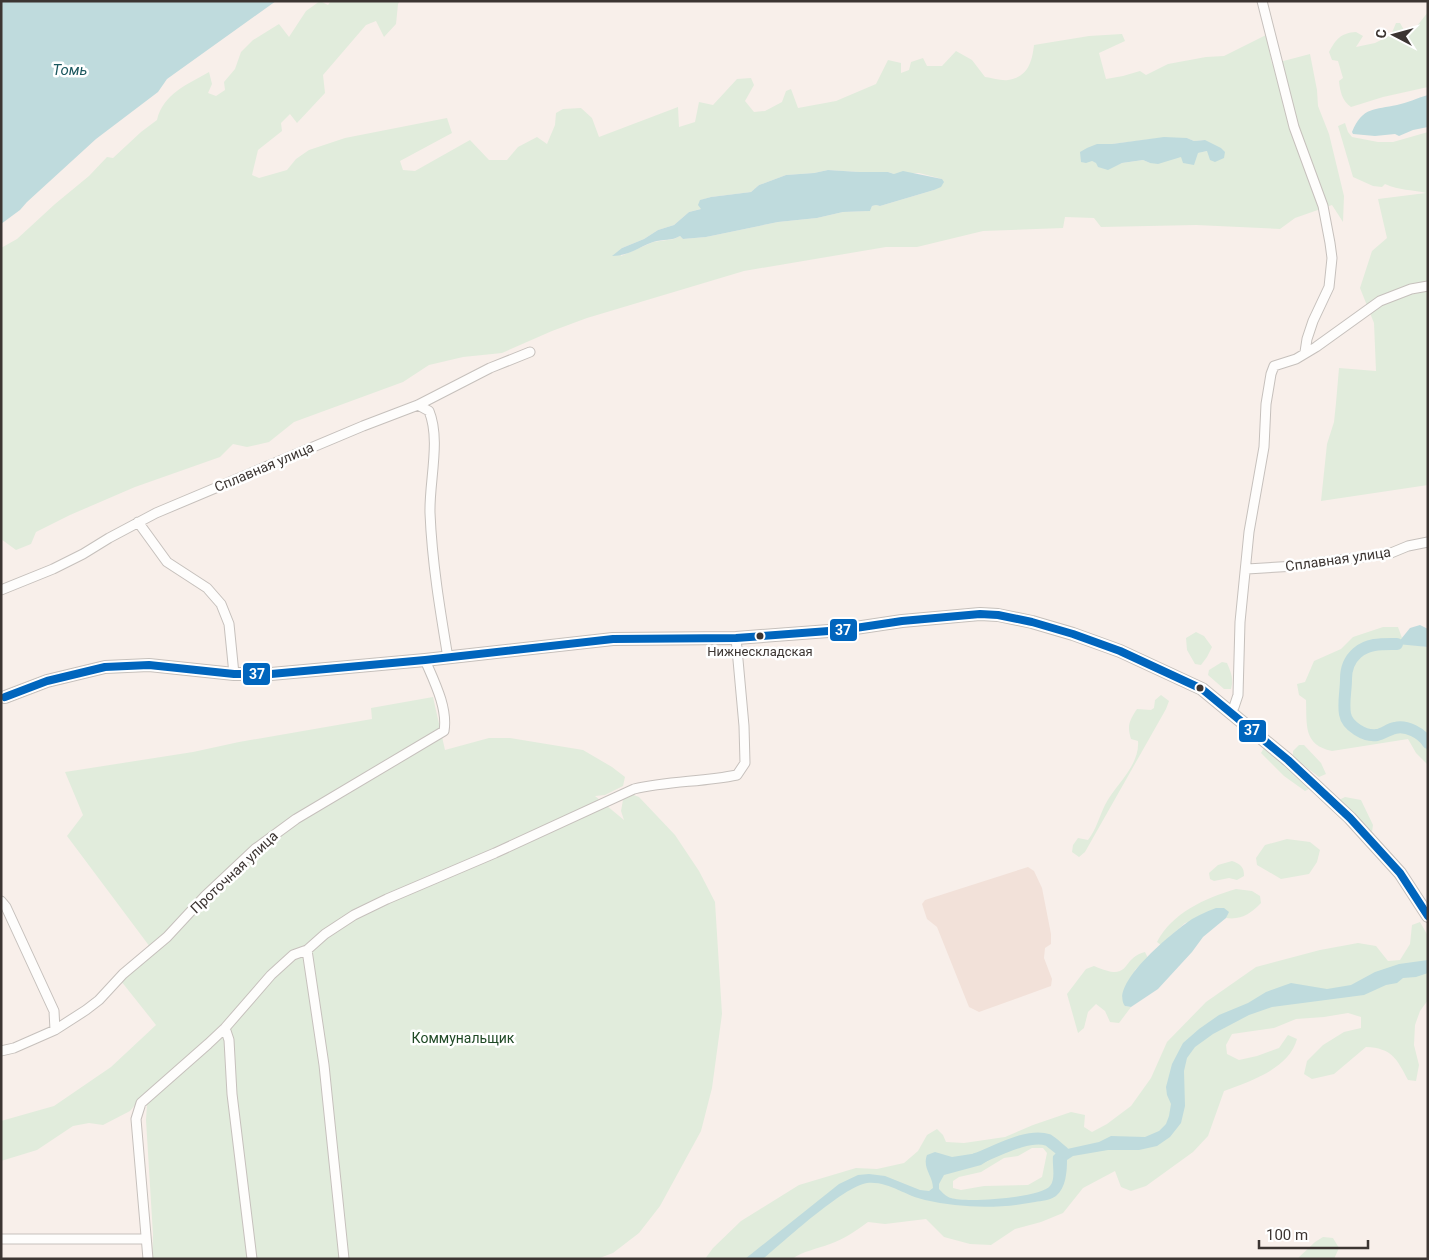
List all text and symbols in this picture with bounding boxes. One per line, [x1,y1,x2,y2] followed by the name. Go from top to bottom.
[1369,10,1419,60] north arrow
[1373,28,1390,39] text: С
[53,61,88,79] water label: Томь
[212,439,316,495] street label: Сплавная улица
[1284,544,1392,574] street label: Сплавная улица
[829,618,858,642] line badge: 37
[835,622,851,638] text: 37
[755,631,765,641] marker: Нижнескладская
[707,644,813,659] place label: Нижнескладская
[242,662,271,686] line badge: 37
[249,666,265,682] text: 37
[1195,683,1205,693] unlabelled marker
[1238,719,1267,743] line badge: 37
[1244,722,1260,738] text: 37
[187,828,281,916] street label: Проточная улица
[412,1030,515,1046] park label: Коммунальщик
[1259,1218,1368,1250] scale bar
[1266,1226,1308,1244] text: 100 m

